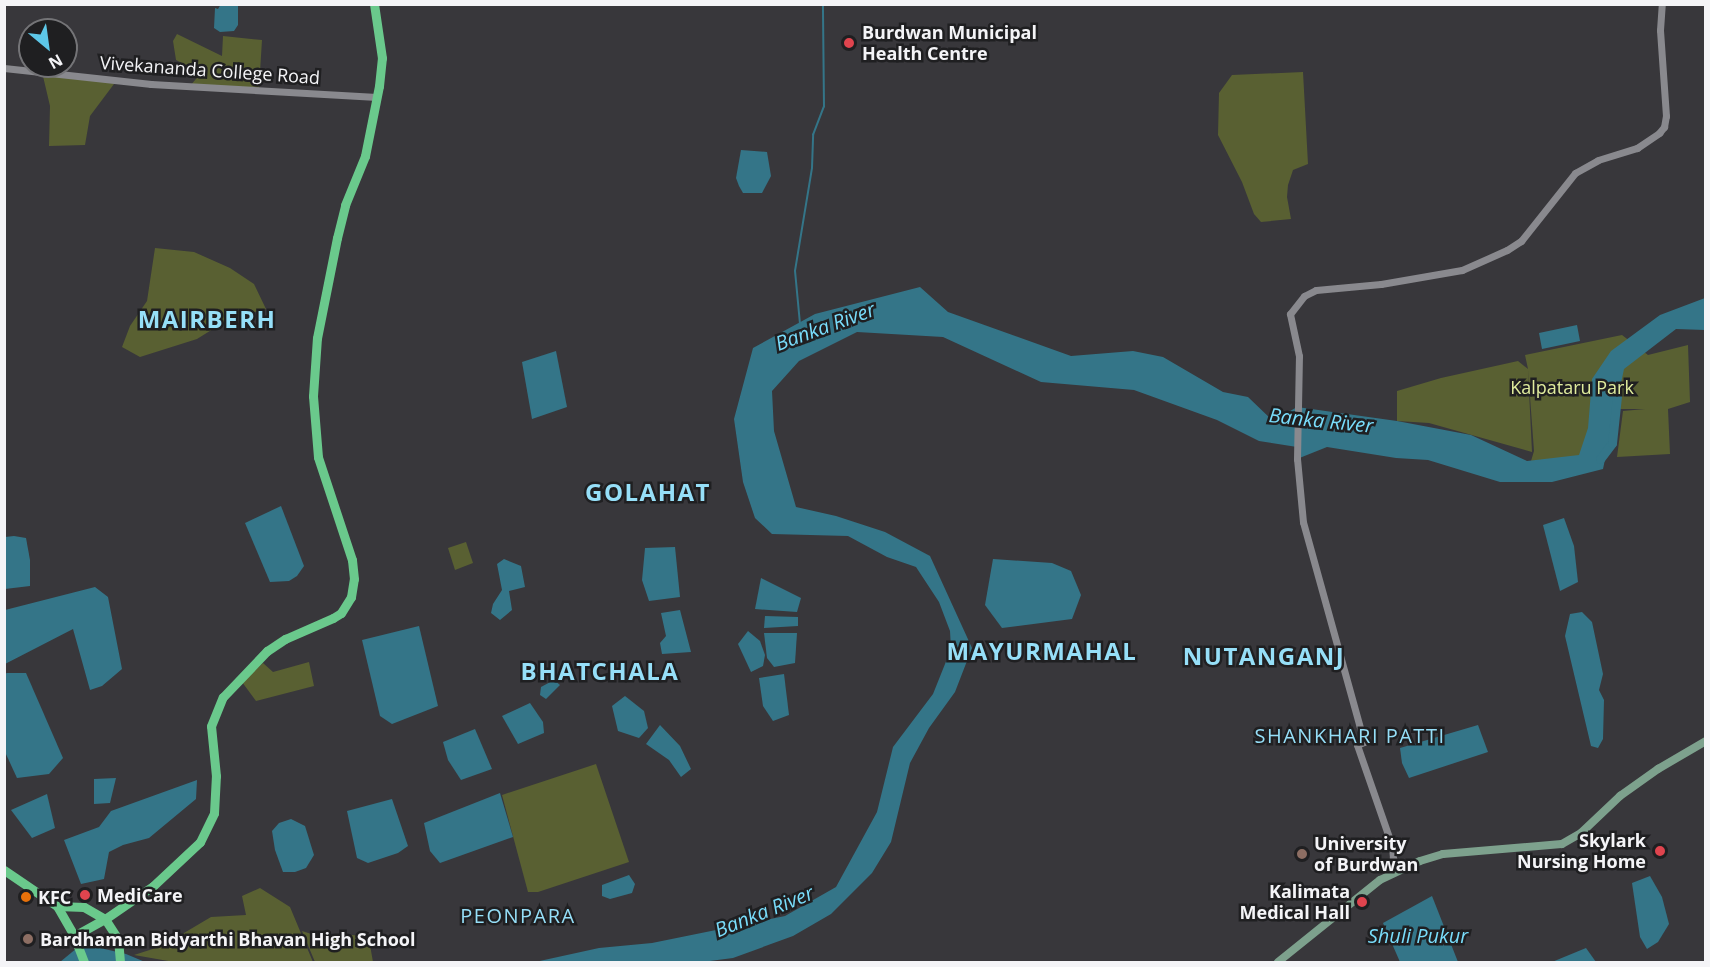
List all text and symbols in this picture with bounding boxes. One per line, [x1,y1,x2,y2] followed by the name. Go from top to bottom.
[18,18,78,78] north arrow
[862,22,1037,64] place label: Burdwan Municipal Health Centre
[840,34,858,52] marker: Burdwan Municipal Health Centre
[45,49,67,75] text: N
[99,52,321,88] street label: Vivekananda College Road
[772,297,878,355] water label: Banka River
[138,305,276,333] district label: MAIRBERH
[1510,376,1634,398] park label: Kalpataru Park
[1268,403,1374,437] water label: Banka River
[585,478,711,506] district label: GOLAHAT
[947,637,1137,665] district label: MAYURMAHAL
[1183,642,1345,670] district label: NUTANGANJ
[521,657,679,685] district label: BHATCHALA
[1255,723,1445,747] district label: SHANKHARI PATTI
[1517,830,1646,872] place label: Skylark Nursing Home
[1314,833,1418,876] place label: University of Burdwan
[1651,842,1669,860] marker: Skylark Nursing Home
[1295,847,1309,861] marker: University of Burdwan
[711,880,817,942] water label: Banka River
[1240,881,1350,924] place label: Kalimata Medical Hall
[97,884,183,906] place label: MediCare
[38,886,71,908] place label: KFC
[78,888,92,902] marker: MediCare
[19,890,33,904] marker: KFC
[1355,895,1369,909] marker: Kalimata Medical Hall
[460,903,576,927] district label: PEONPARA
[1368,923,1468,947] water label: Shuli Pukur
[40,928,415,950] place label: Bardhaman Bidyarthi Bhavan High School
[21,932,35,946] marker: Bardhaman Bidyarthi Bhavan High School

